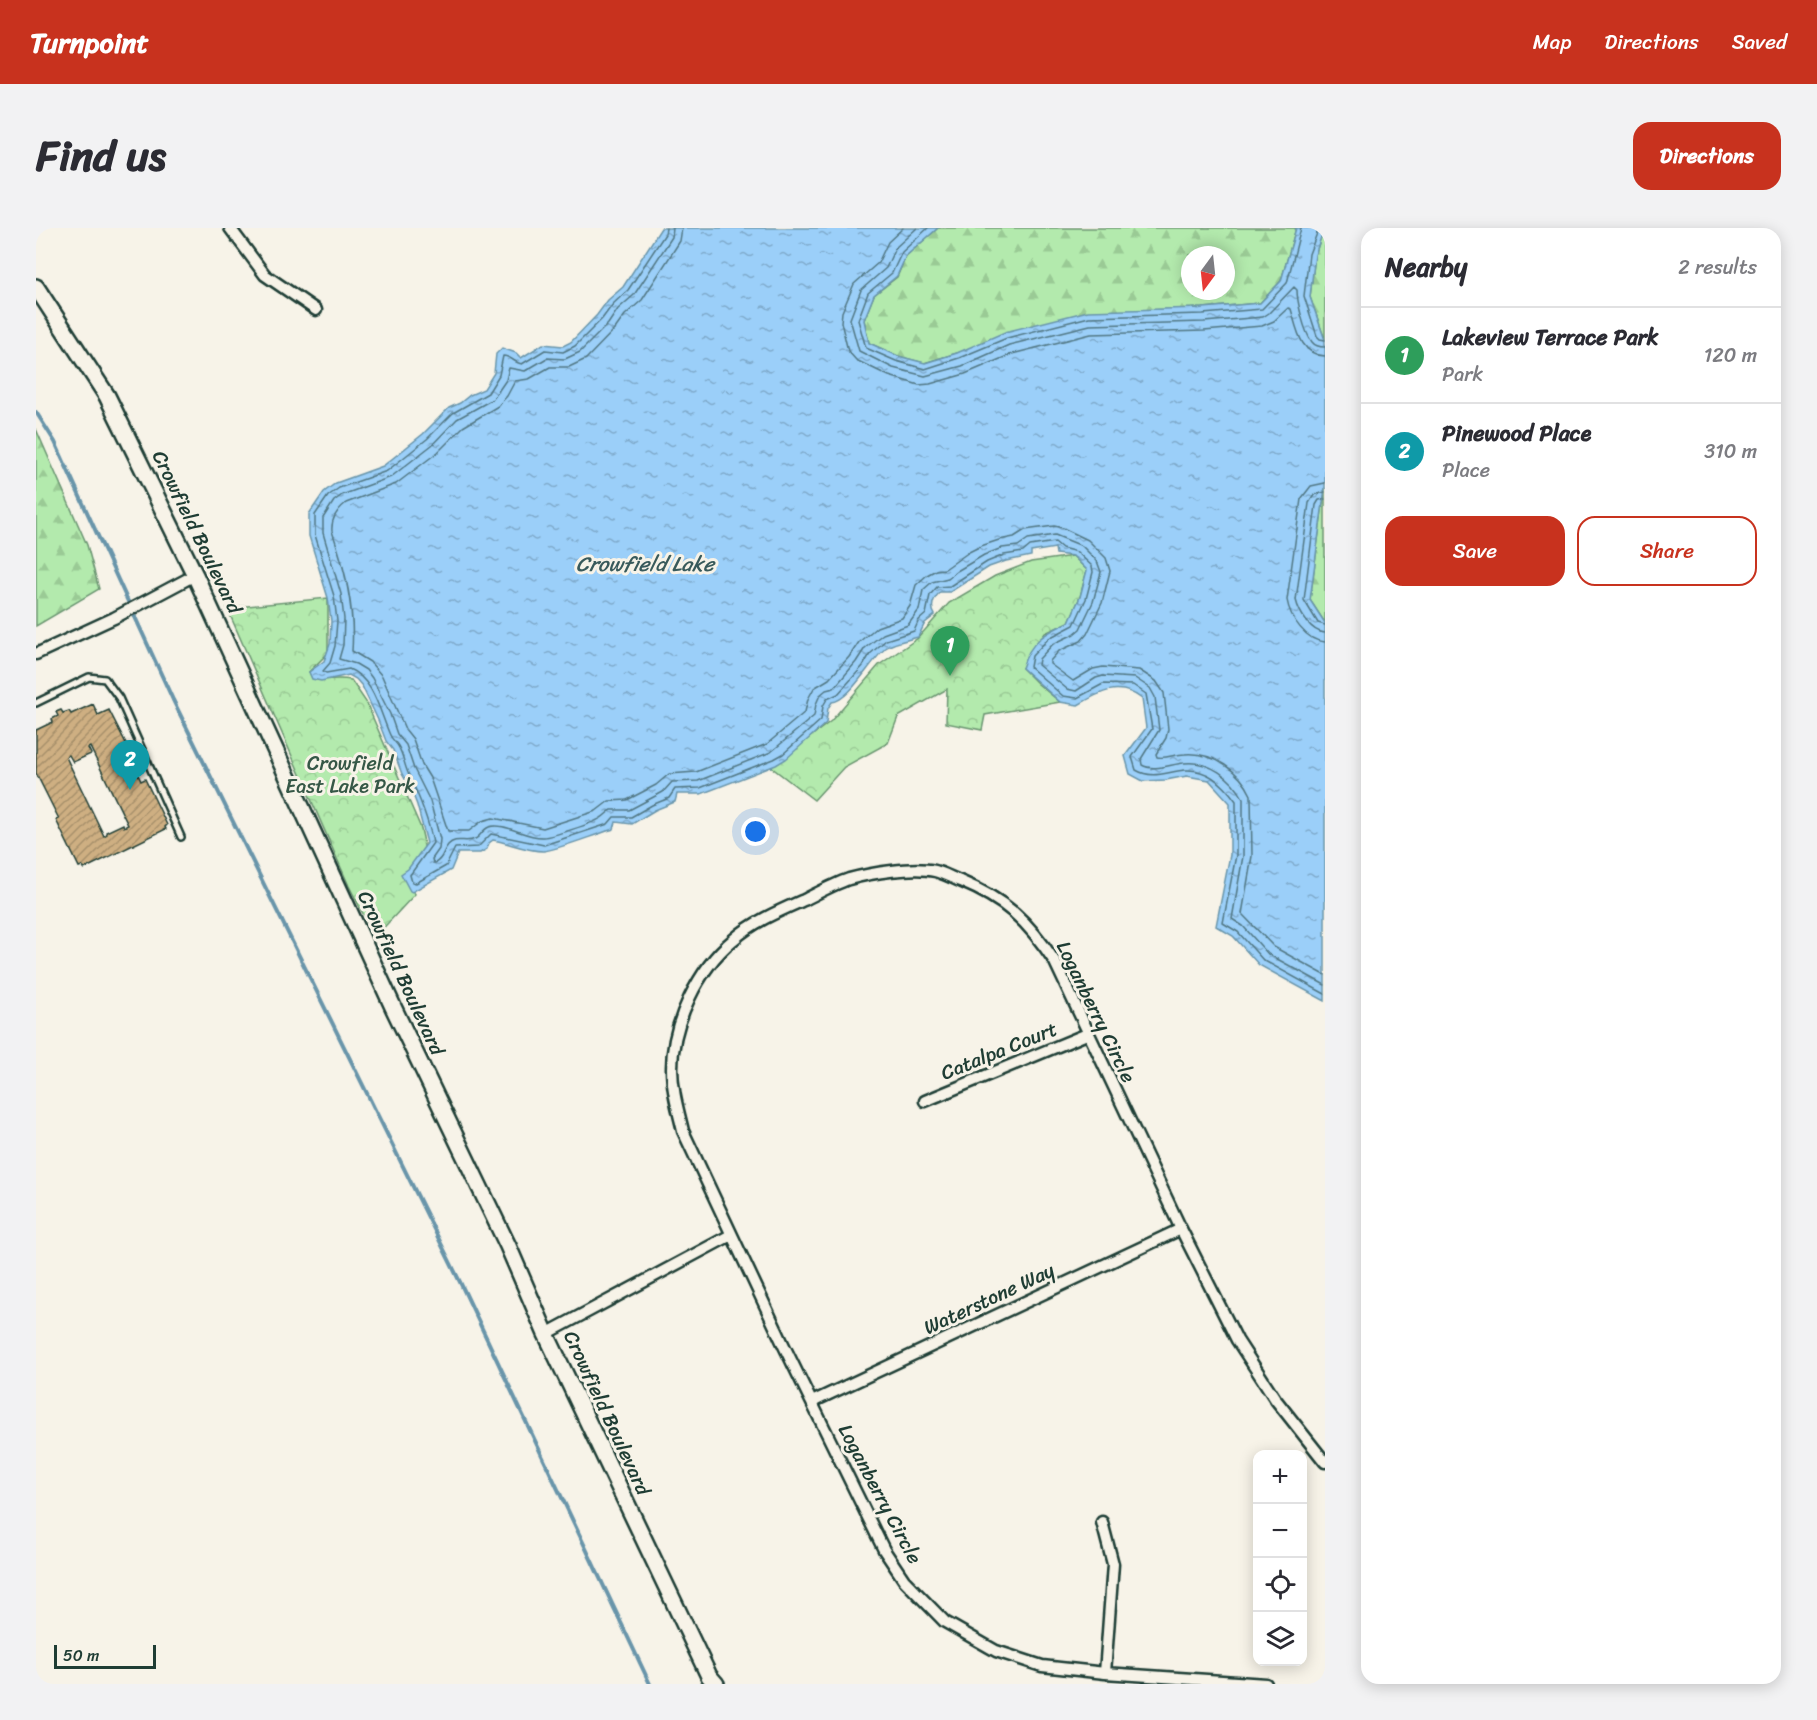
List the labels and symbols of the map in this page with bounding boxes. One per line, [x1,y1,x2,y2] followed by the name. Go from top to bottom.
[1181,246,1235,300] north arrow
[142,444,252,621] street label: Crowfield Boulevard
[576,545,716,583] water label: Crowfield Lake
[930,626,970,676] pin: 1
[110,740,149,790] pin: 2
[285,746,415,804] park label: Crowfield East Lake Park
[741,817,770,846] your location
[347,885,455,1063] street label: Crowfield Boulevard
[1046,935,1146,1089] street label: Loganberry Circle
[935,1012,1063,1090] street label: Catalpa Court
[917,1253,1061,1345] street label: Waterstone Way
[553,1325,661,1503] street label: Crowfield Boulevard
[828,1418,932,1570] street label: Loganberry Circle
[54,1642,156,1670] scale bar

